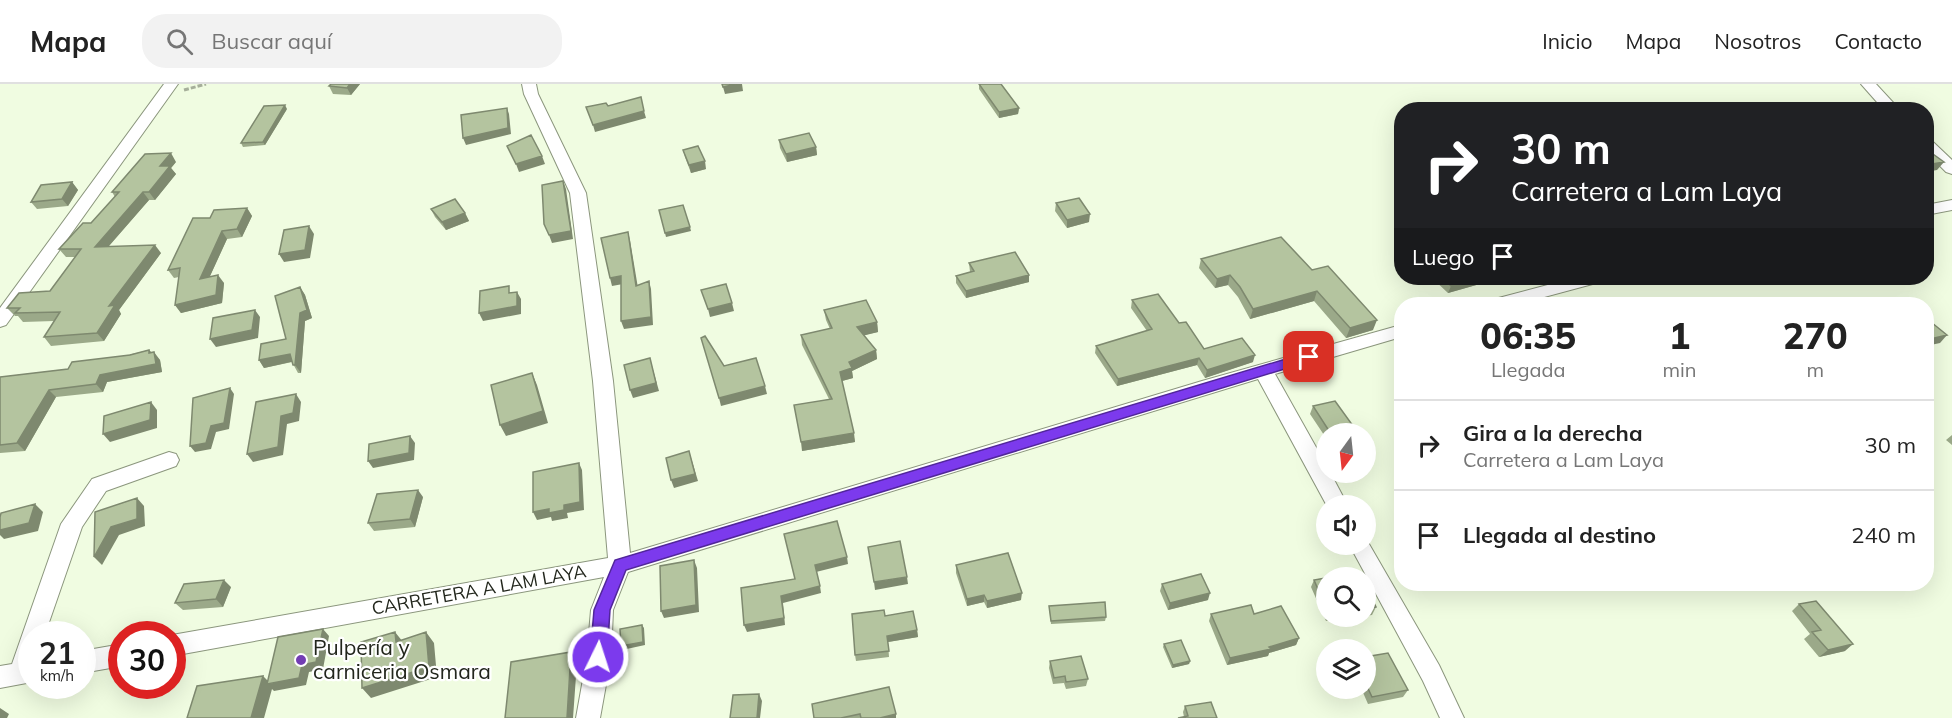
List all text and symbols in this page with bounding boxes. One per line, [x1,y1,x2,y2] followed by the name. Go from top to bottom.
[142,14,562,68] search box
[30,24,106,59] text: Mapa
[163,25,196,58] icon: search
[211,27,332,55] text: Buscar aquí
[1542,28,1592,54] text: Inicio
[1625,28,1681,54] text: Mapa
[1714,28,1801,54] text: Nosotros
[1834,28,1922,54] text: Contacto
[1511,122,1611,175] text: 30 m
[1412,126,1490,204] icon: right
[1511,174,1782,208] text: Carretera a Lam Laya
[1486,240,1519,273] icon: arrive
[1412,243,1474,271] text: Luego
[1480,313,1576,358] text: 06:35
[1669,313,1690,358] text: 1
[1783,313,1848,358] text: 270
[1283,331,1334,382] pin
[1292,340,1325,373] icon: arrive
[1491,357,1566,382] text: Llegada
[1662,357,1697,382] text: min
[1806,357,1824,382] text: m
[1463,419,1643,447] text: Gira a la derecha
[1316,423,1376,483] north arrow
[1316,423,1376,699] map controls
[1412,429,1445,462] icon: right
[1865,431,1916,459] text: 30 m
[1463,447,1664,472] text: Carretera a Lam Laya
[1316,495,1376,555] button: sound
[1412,519,1445,552] icon: arrive
[1463,521,1656,549] text: Llegada al destino
[1851,521,1916,549] text: 240 m
[370,559,588,620] street label: CARRETERA A LAM LAYA
[1316,567,1376,627] button: search
[108,621,186,699] speed limit sign: 30
[566,625,630,689] position arrow
[39,634,75,672] text: 21
[313,634,491,684] place label: Pulpería y carniceria Osmara
[1316,639,1376,699] button: layers
[294,653,308,667] marker: Pulpería y carniceria Osmara
[40,666,74,685] text: km/h

